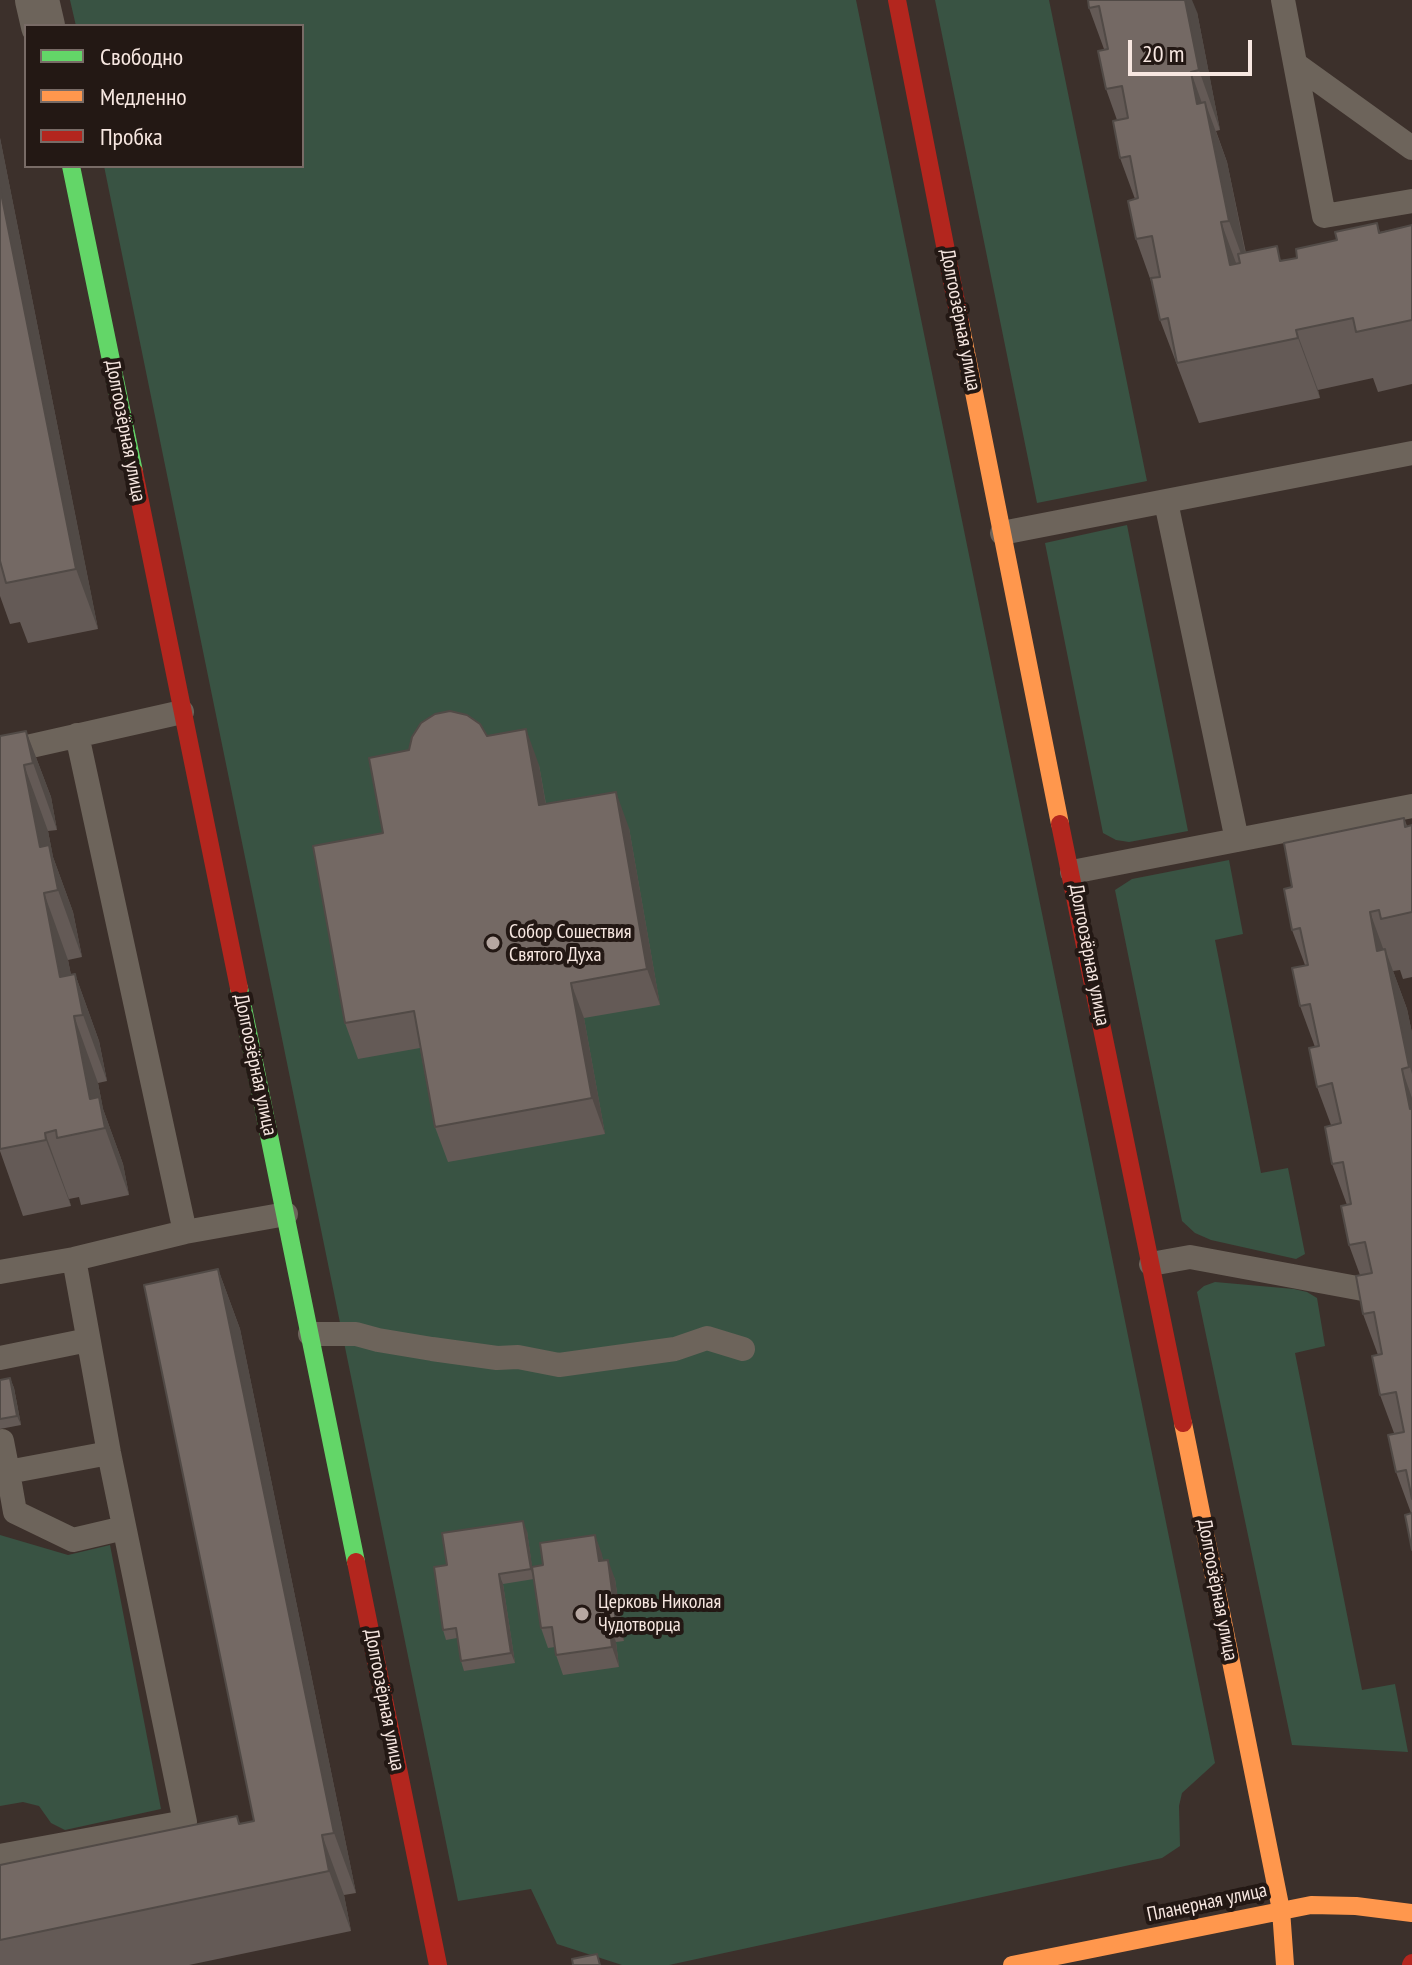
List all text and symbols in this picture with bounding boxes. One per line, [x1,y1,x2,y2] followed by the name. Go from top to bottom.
[24,24,304,168] legend
[1132,24,1256,74] scale bar
[1142,38,1184,69] text: 20 m
[100,41,183,72] text: Свободно
[100,81,187,112] text: Медленно
[100,121,163,152] text: Пробка
[934,247,986,393] street label: Долгоозёрная улица
[99,358,151,504] street label: Долгоозёрная улица
[1063,882,1115,1028] street label: Долгоозёрная улица
[509,920,632,967] place label: Собор Сошествия Святого Духа
[484,934,502,952] marker: Собор Сошествия Святого Духа
[228,992,282,1138] street label: Долгоозёрная улица
[1191,1517,1243,1663] street label: Долгоозёрная улица
[598,1590,721,1637] place label: Церковь Николая Чудотворца
[573,1605,591,1623] marker: Церковь Николая Чудотворца
[358,1627,410,1773] street label: Долгоозёрная улица
[1145,1879,1269,1927] street label: Планерная улица

